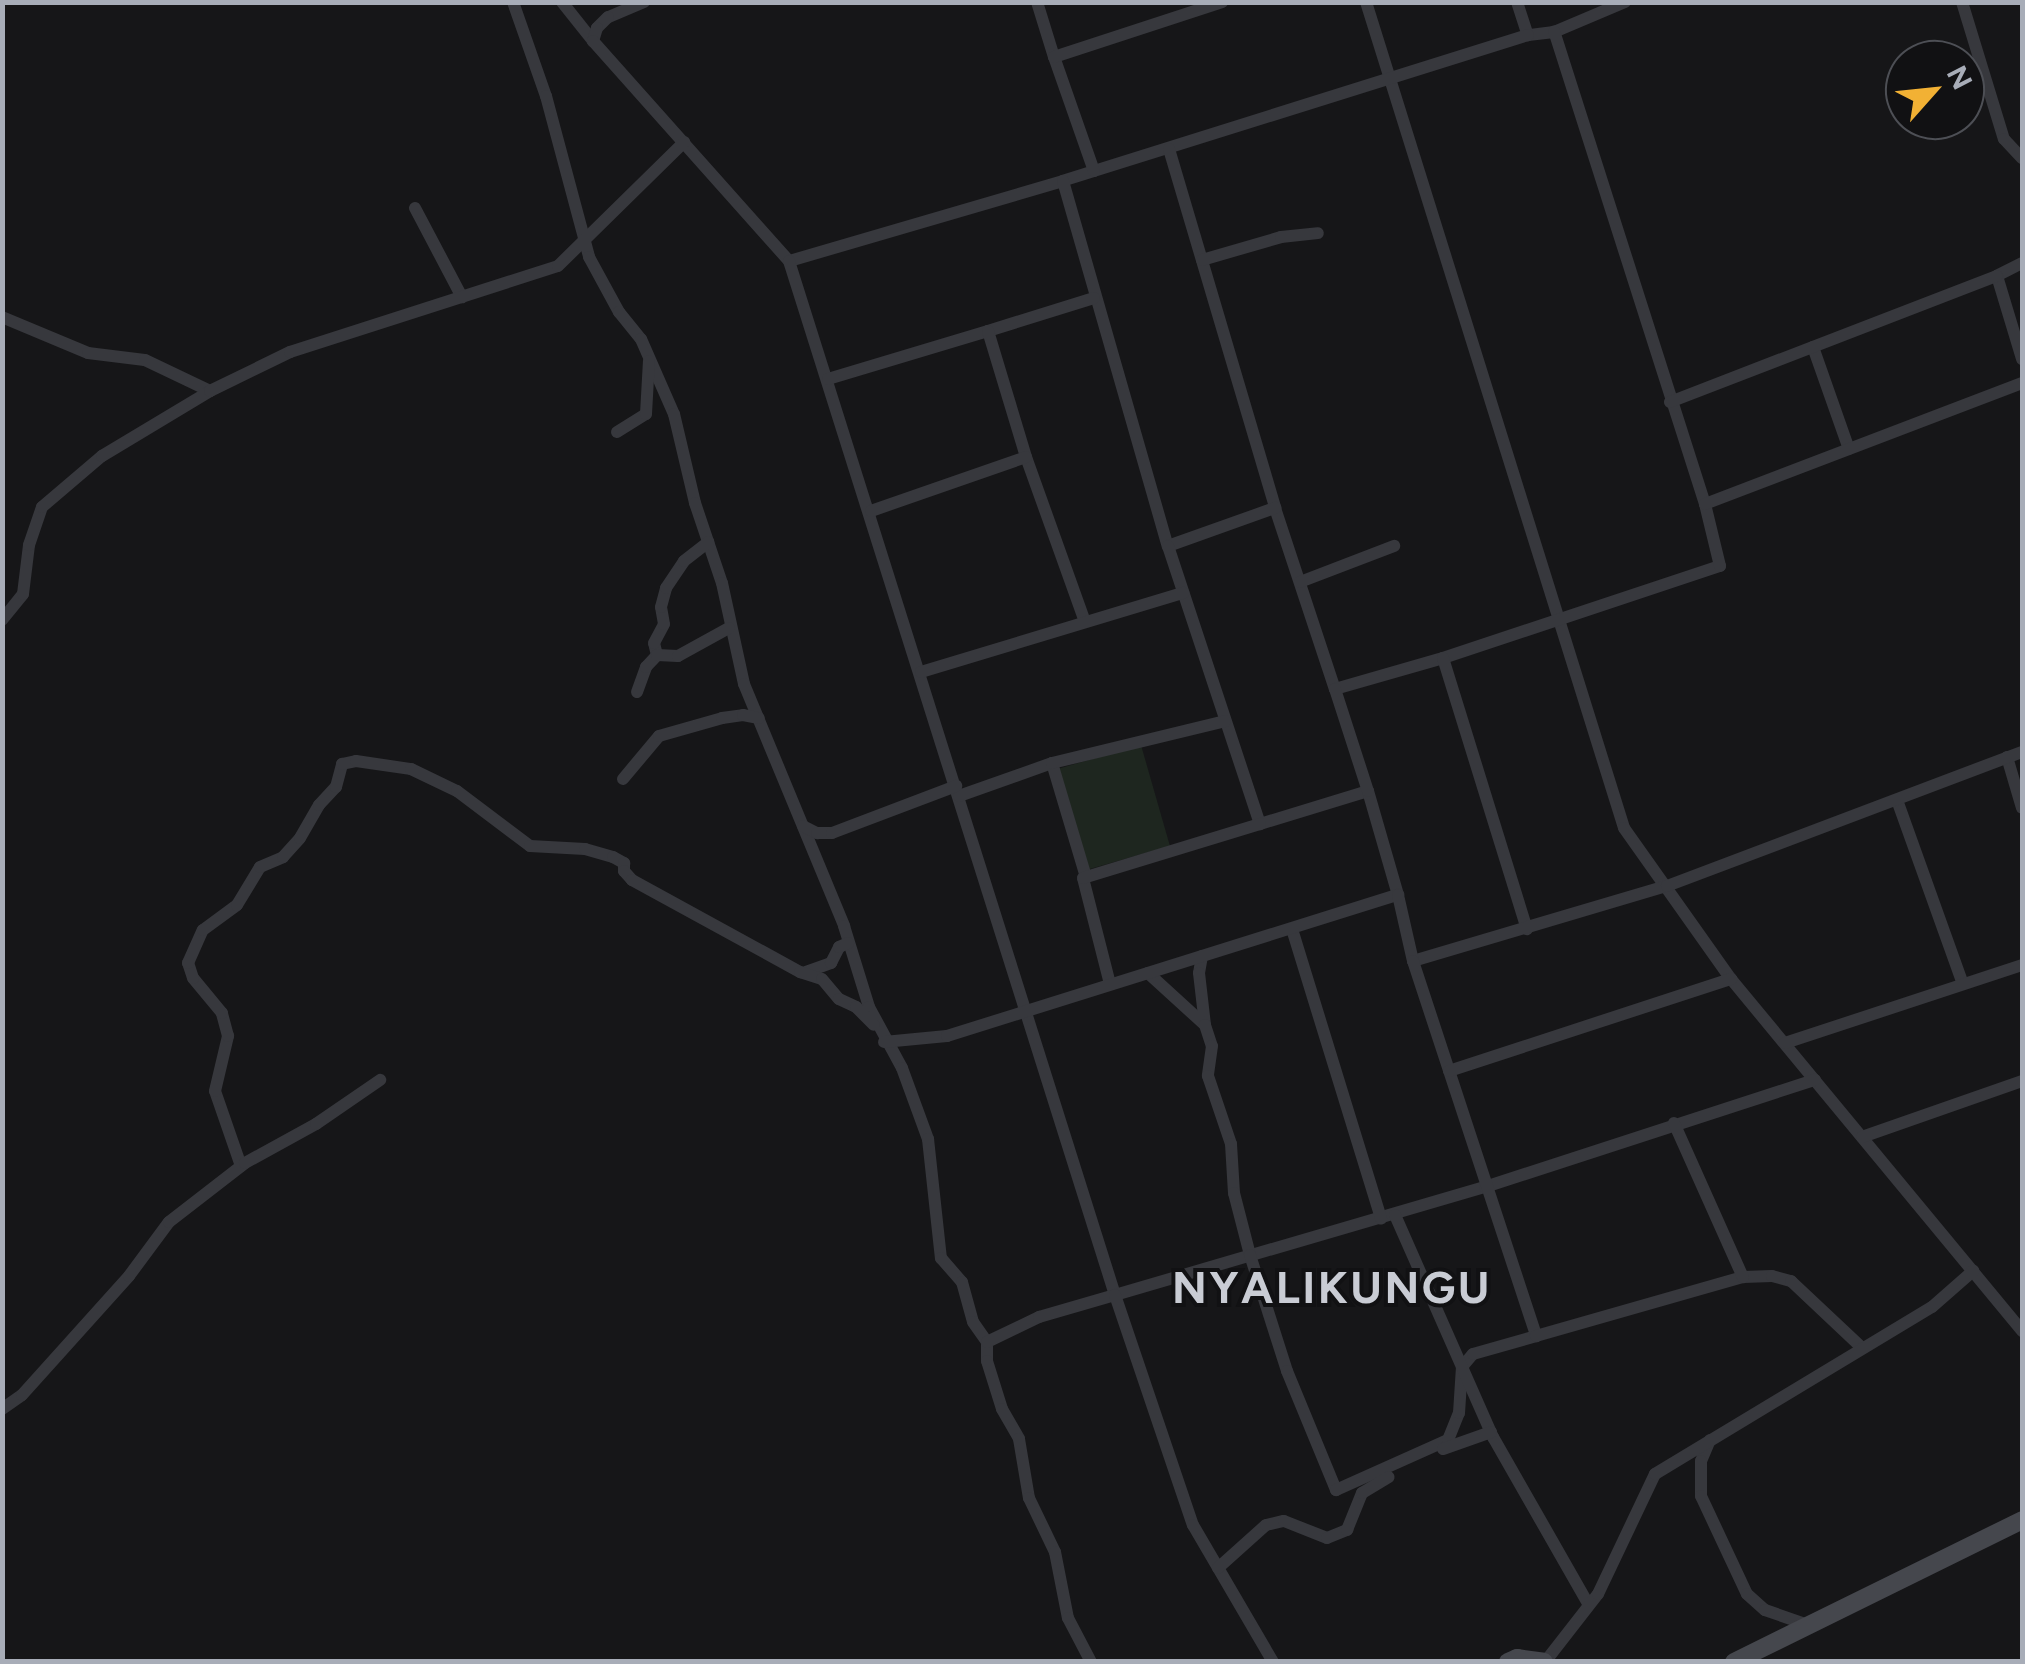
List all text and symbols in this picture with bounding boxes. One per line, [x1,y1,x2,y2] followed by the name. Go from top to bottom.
[1885,40,1985,140] north arrow
[1940,60,1980,95] text: N
[1172,1261,1492,1315] district label: NYALIKUNGU

